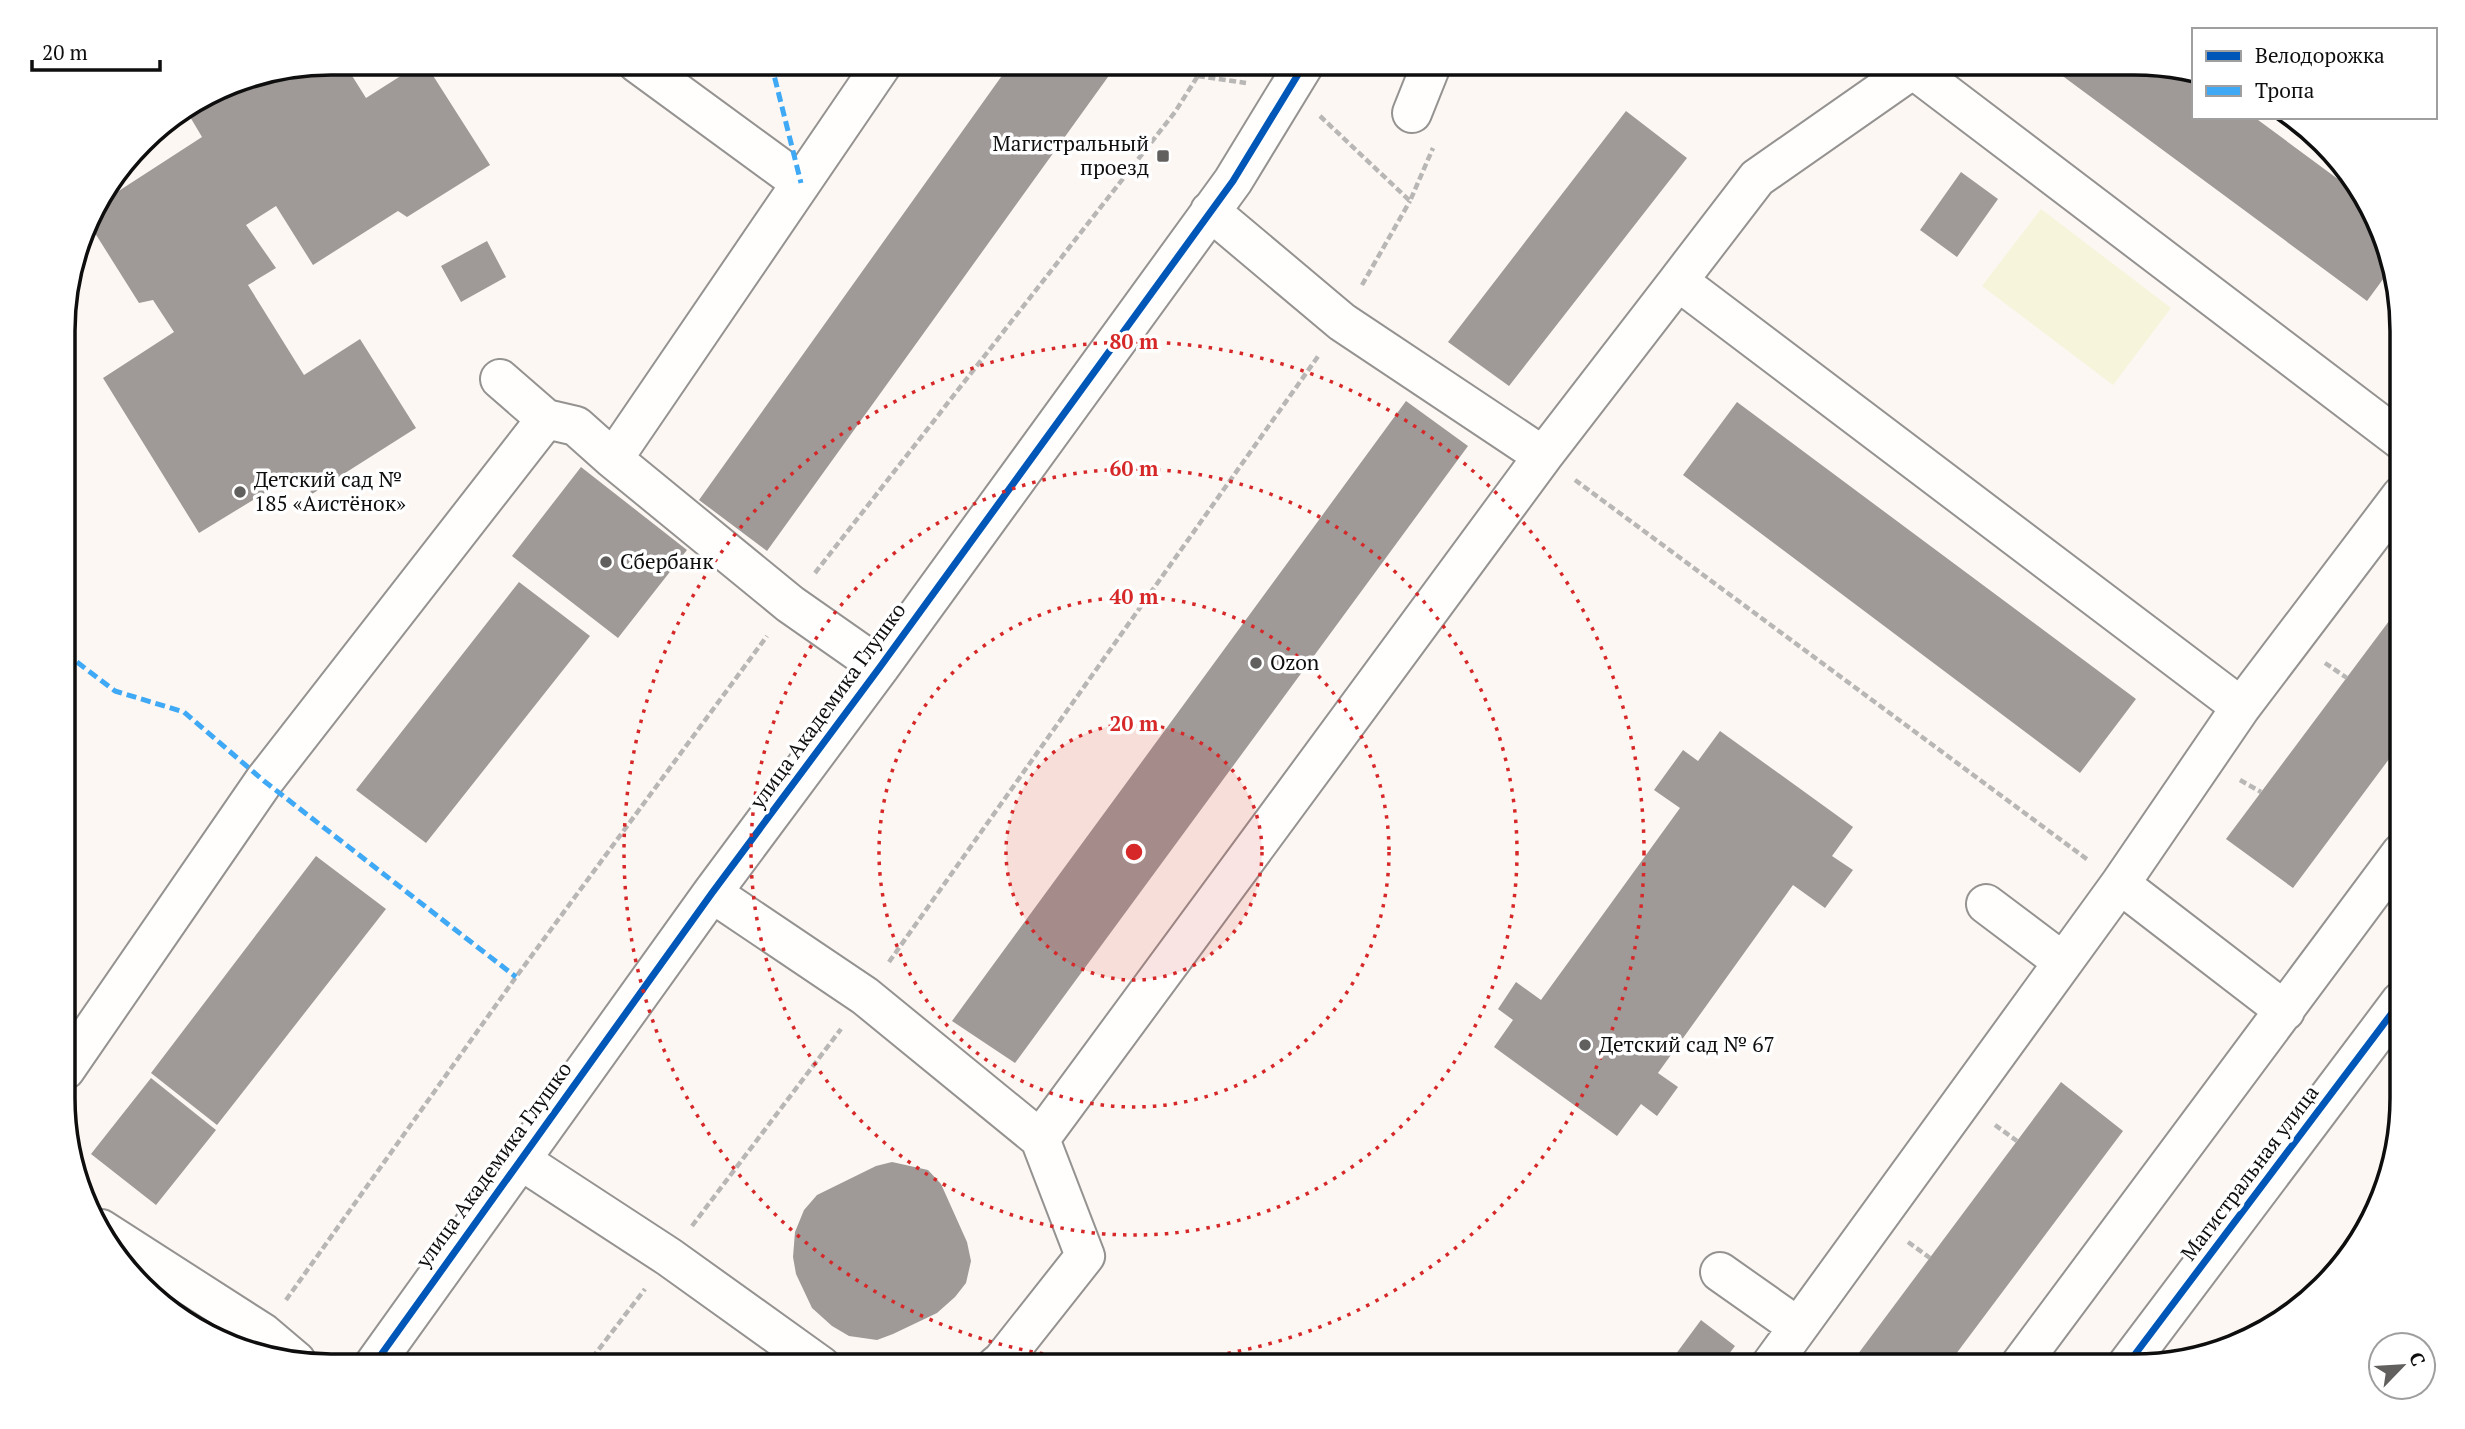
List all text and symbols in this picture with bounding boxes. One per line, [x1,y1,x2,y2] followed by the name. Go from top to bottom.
[32,28,159,72] scale bar
[2192,28,2437,119] legend
[42,38,88,66] text: 20 m
[2255,41,2385,69] text: Велодорожка
[2255,76,2315,104] text: Тропа
[992,129,1149,181] place label: Магистральный проезд
[1155,148,1171,164] marker: Магистральный проезд
[1110,327,1159,355] text: 80 m
[1110,454,1159,482] text: 60 m
[254,465,406,517] place label: Детский сад № 185 «Аистёнок»
[232,484,248,500] marker: Детский сад № 185 «Аистёнок»
[620,547,714,575] place label: Сбербанк
[598,554,614,570] marker: Сбербанк
[1110,582,1159,610] text: 40 m
[742,597,911,815] street label: улица Академика Глушко
[1270,648,1320,676] place label: Ozon
[1248,655,1264,671] marker: Ozon
[1110,709,1159,737] text: 20 m
[1122,840,1146,864] centre of rings
[1599,1030,1775,1058] place label: Детский сад № 67
[1577,1037,1593,1053] marker: Детский сад № 67
[408,1056,577,1274] street label: улица Академика Глушко
[2174,1079,2325,1266] street label: Магистральная улица
[2367,1331,2437,1401] north arrow
[2404,1348,2432,1370] text: С

